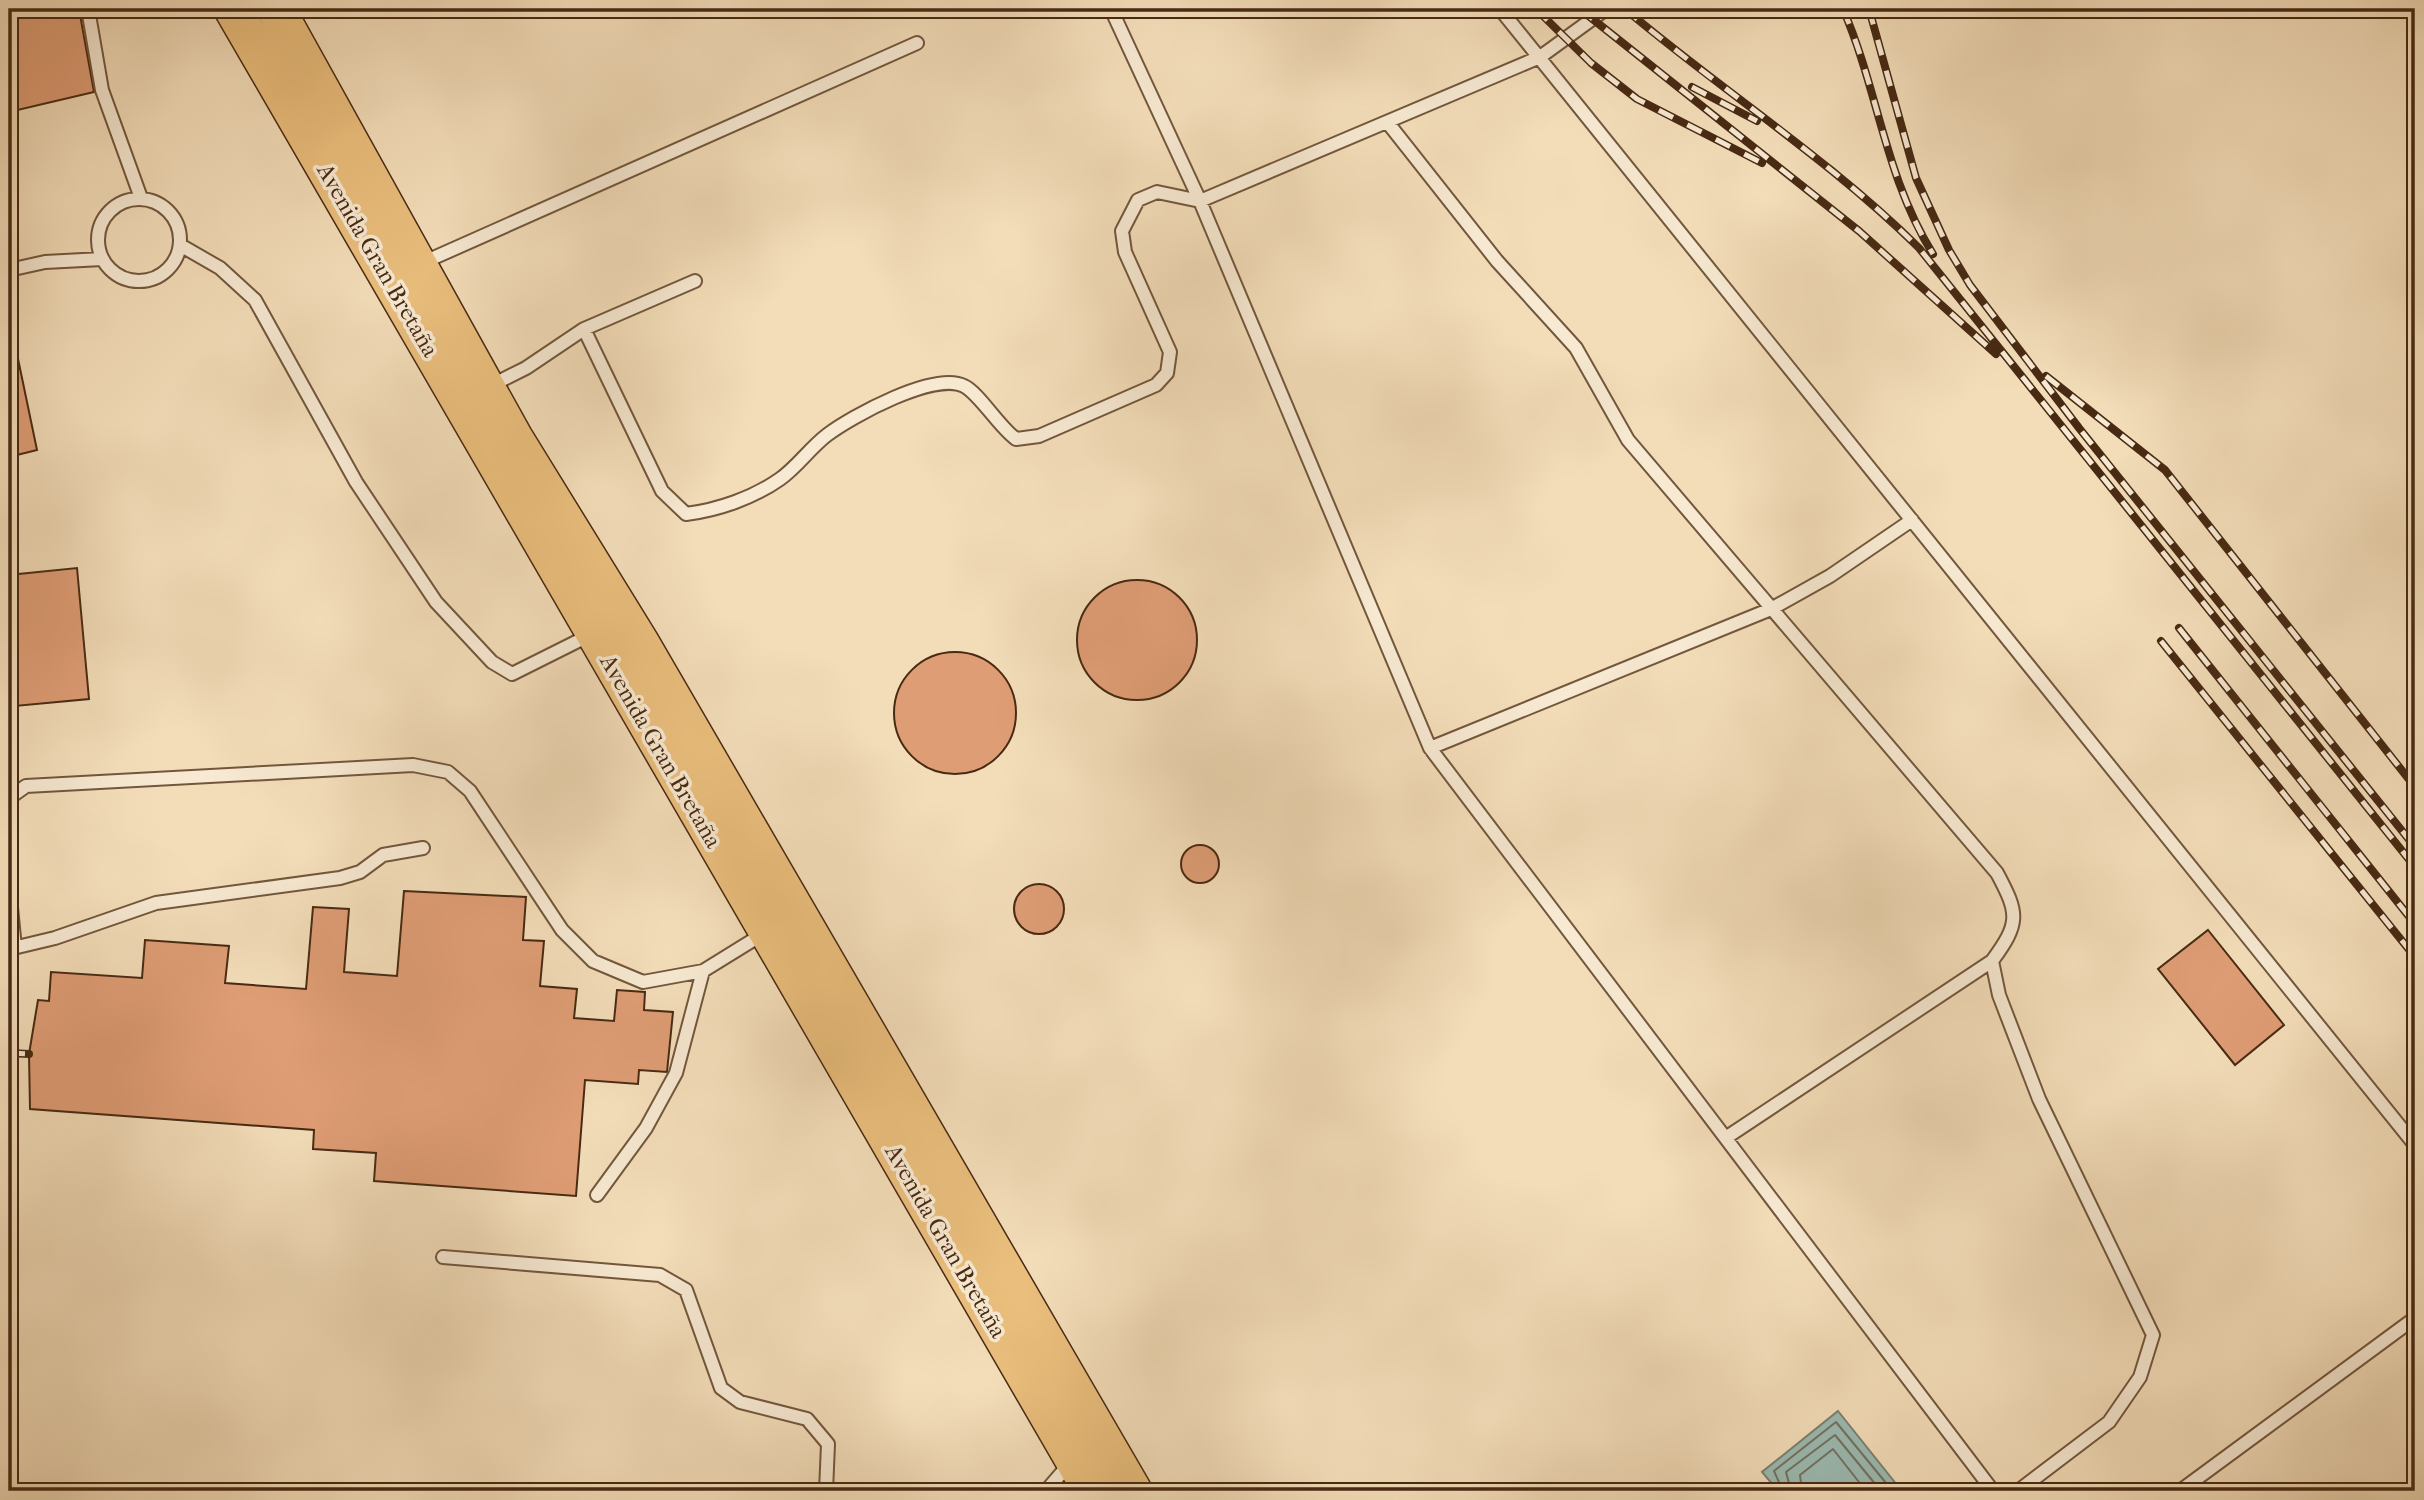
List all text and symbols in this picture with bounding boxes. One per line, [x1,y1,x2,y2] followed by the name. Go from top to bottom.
[311,158,444,362] street label: Avenida Gran Bretaña
[594,649,727,853] street label: Avenida Gran Bretaña
[879,1139,1012,1343] street label: Avenida Gran Bretaña

